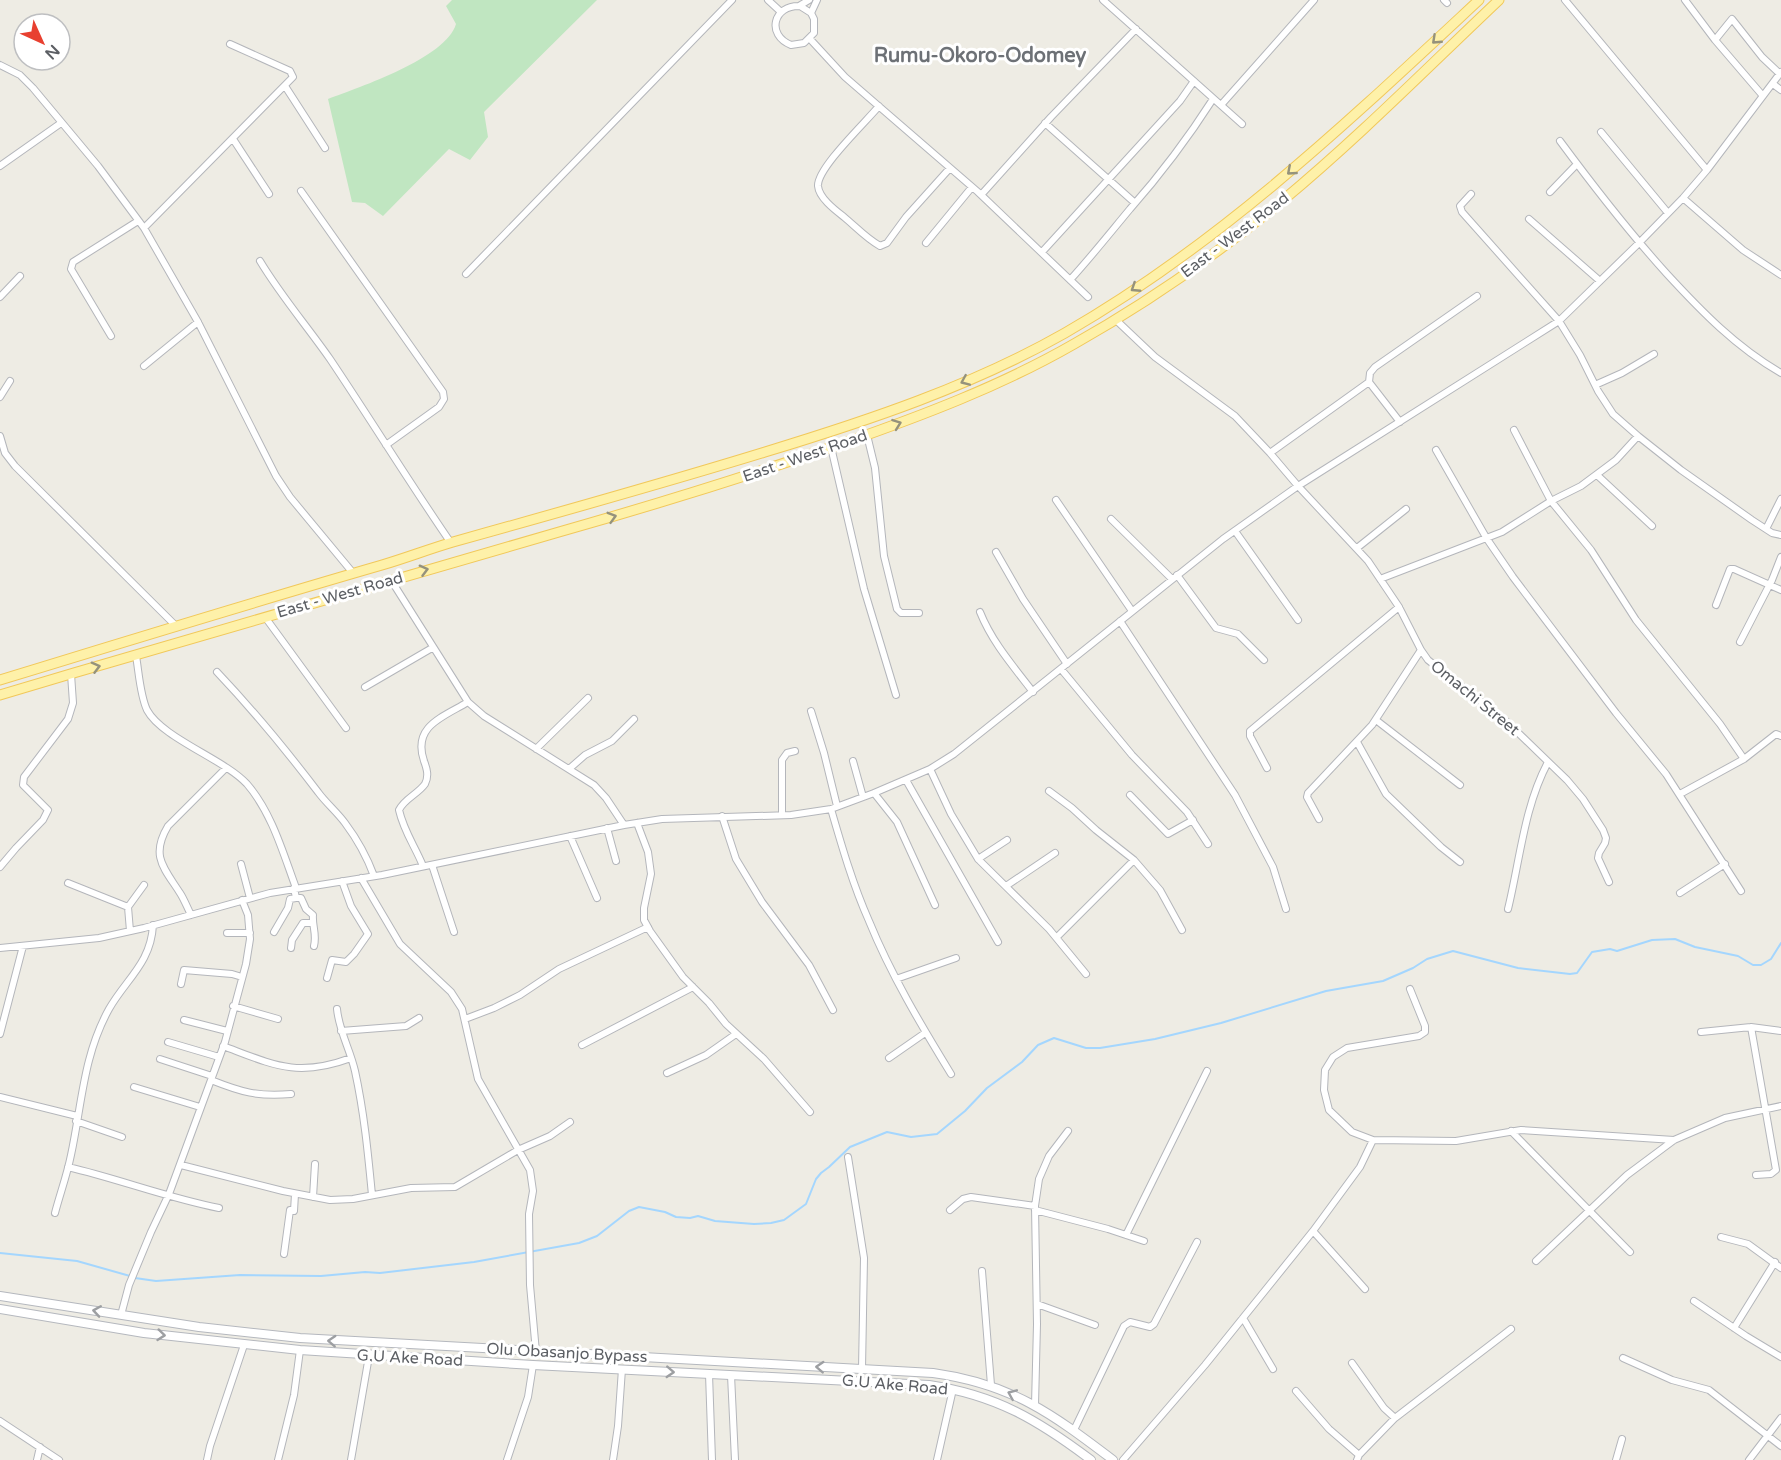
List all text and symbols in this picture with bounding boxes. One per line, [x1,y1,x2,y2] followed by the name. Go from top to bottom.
[12,12,72,72] north arrow
[1432,33,1442,44] one-way arrow
[40,40,64,64] text: N
[874,44,1087,68] district label: Rumu-Okoro-Odomey
[1287,164,1298,175] one-way arrow
[1177,188,1293,282] street label: East - West Road
[1131,280,1142,291] one-way arrow
[960,374,971,386] one-way arrow
[891,419,902,431] one-way arrow
[740,425,870,487] street label: East - West Road
[606,512,617,524] one-way arrow
[419,565,429,578] one-way arrow
[275,567,405,623] street label: East - West Road
[1426,656,1524,740] street label: Omachi Street
[90,662,101,674] one-way arrow
[92,1306,101,1318] one-way arrow
[157,1328,166,1341] one-way arrow
[327,1334,336,1347] one-way arrow
[486,1339,648,1367] street label: Olu Obasanjo Bypass
[356,1345,464,1371] street label: G.U Ake Road
[815,1360,824,1373] one-way arrow
[665,1365,674,1378] one-way arrow
[841,1370,949,1400] street label: G.U Ake Road
[1007,1389,1018,1401] one-way arrow

